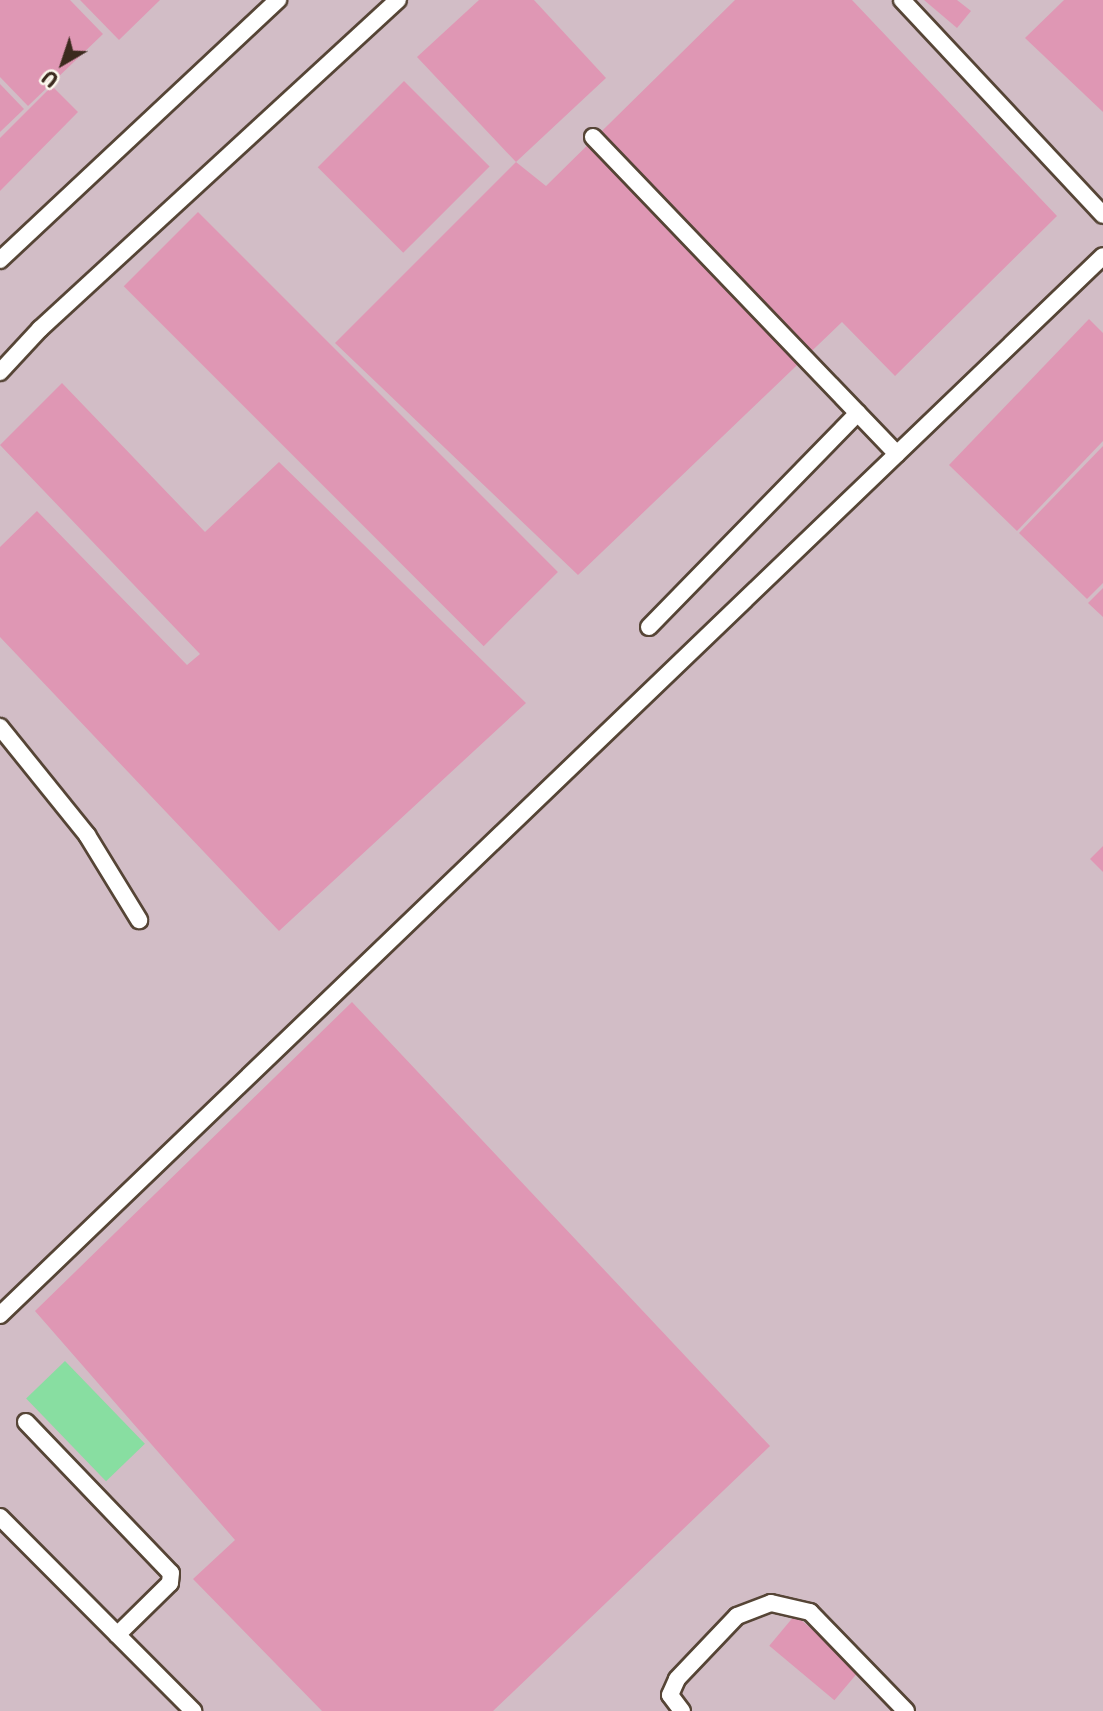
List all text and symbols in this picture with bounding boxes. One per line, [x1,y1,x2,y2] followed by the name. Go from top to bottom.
[28,28,98,98] north arrow
[35,64,64,95] text: U

